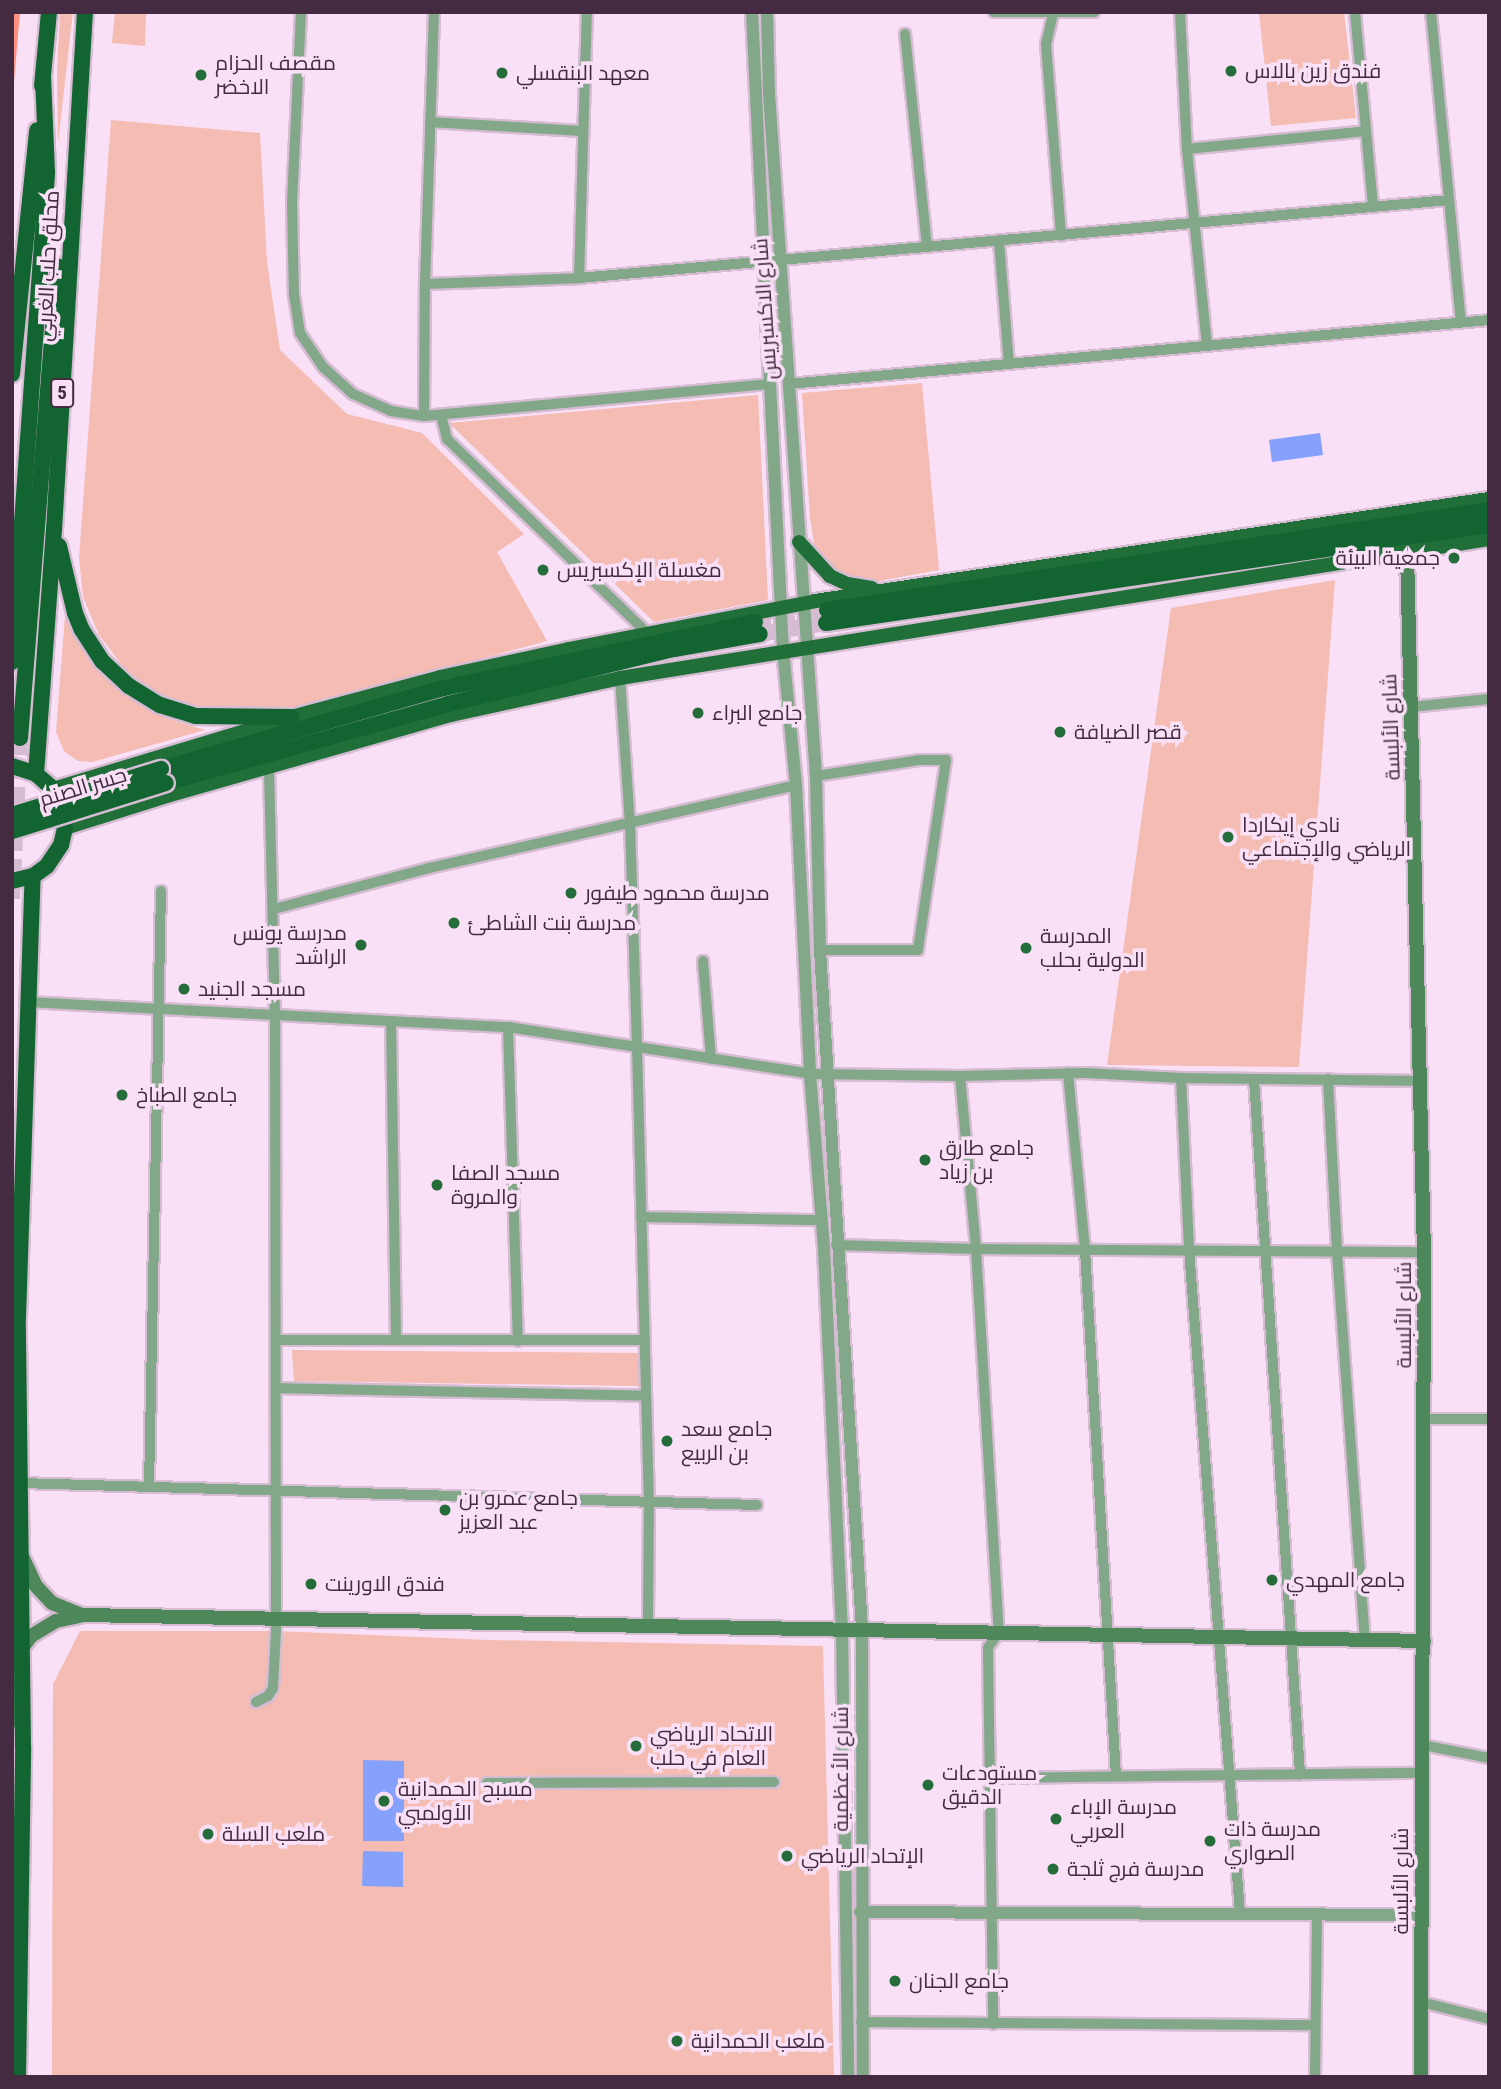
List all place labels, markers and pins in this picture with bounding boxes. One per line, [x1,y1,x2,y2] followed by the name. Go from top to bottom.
[215,50,336,100] place label: مقصف الحزام الاخضر
[1245,58,1381,84] place label: فندق زين بالاس
[516,60,650,86] place label: معهد البنقسلي
[1223,63,1239,79] marker: فندق زين بالاس
[494,65,510,81] marker: معهد البنقسلي
[193,67,209,83] marker: مقصف الحزام الاخضر
[1336,545,1440,571] place label: جمعية البيئة
[1446,550,1462,566] marker: جمعية البيئة
[557,557,722,583] place label: مغسلة الإكسبريس
[535,562,551,578] marker: مغسلة الإكسبريس
[712,700,802,726] place label: جامع البراء
[690,705,706,721] marker: جامع البراء
[1074,719,1182,745] place label: قصر الضيافة
[1052,724,1068,740] marker: قصر الضيافة
[1242,812,1411,862] place label: نادي إيكاردا الرياضي والإجتماعي
[1220,829,1236,845] marker: نادي إيكاردا الرياضي والإجتماعي
[585,880,770,906] place label: مدرسة محمود طيفور
[563,885,579,901] marker: مدرسة محمود طيفور
[468,910,636,936] place label: مدرسة بنت الشاطئ
[446,915,462,931] marker: مدرسة بنت الشاطئ
[233,920,347,970] place label: مدرسة يونس الراشد
[1040,923,1145,973] place label: المدرسة الدولية بحلب
[353,937,369,953] marker: مدرسة يونس الراشد
[1018,940,1034,956] marker: المدرسة الدولية بحلب
[198,976,306,1002] place label: مسجد الجنيد
[176,981,192,997] marker: مسجد الجنيد
[136,1082,237,1108] place label: جامع الطباخ
[114,1087,130,1103] marker: جامع الطباخ
[939,1135,1034,1185] place label: جامع طارق بن زياد
[917,1152,933,1168] marker: جامع طارق بن زياد
[451,1160,560,1210] place label: مسجد الصفا والمروة
[429,1177,445,1193] marker: مسجد الصفا والمروة
[681,1416,772,1466] place label: جامع سعد بن الربيع
[659,1433,675,1449] marker: جامع سعد بن الربيع
[459,1485,578,1535] place label: جامع عمرو بن عبد العزيز
[437,1502,453,1518] marker: جامع عمرو بن عبد العزيز
[1286,1567,1405,1593] place label: جامع المهدي
[325,1571,445,1597] place label: فندق الاورينت
[1264,1572,1280,1588] marker: جامع المهدي
[303,1576,319,1592] marker: فندق الاورينت
[650,1721,773,1771] place label: الاتحاد الرياضي العام في حلب
[628,1738,644,1754] marker: الاتحاد الرياضي العام في حلب
[942,1760,1037,1810] place label: مستودعات الدقيق
[398,1776,533,1826] place label: مسبح الحمدانية الأولمبي
[920,1777,936,1793] marker: مستودعات الدقيق
[376,1793,392,1809] marker: مسبح الحمدانية الأولمبي
[1070,1794,1177,1844] place label: مدرسة الإباء العربي
[1048,1811,1064,1827] marker: مدرسة الإباء العربي
[1224,1816,1321,1866] place label: مدرسة ذات الصواري
[222,1821,325,1847] place label: ملعب السلة
[200,1826,216,1842] marker: ملعب السلة
[1202,1833,1218,1849] marker: مدرسة ذات الصواري
[801,1843,924,1869] place label: الإتحاد الرياضي
[779,1848,795,1864] marker: الإتحاد الرياضي
[1067,1856,1204,1882] place label: مدرسة فرج ثلجة
[1045,1861,1061,1877] marker: مدرسة فرج ثلجة
[909,1968,1009,1994] place label: جامع الجنان
[887,1973,903,1989] marker: جامع الجنان
[691,2028,825,2054] place label: ملعب الحمدانية
[669,2033,685,2049] marker: ملعب الحمدانية

